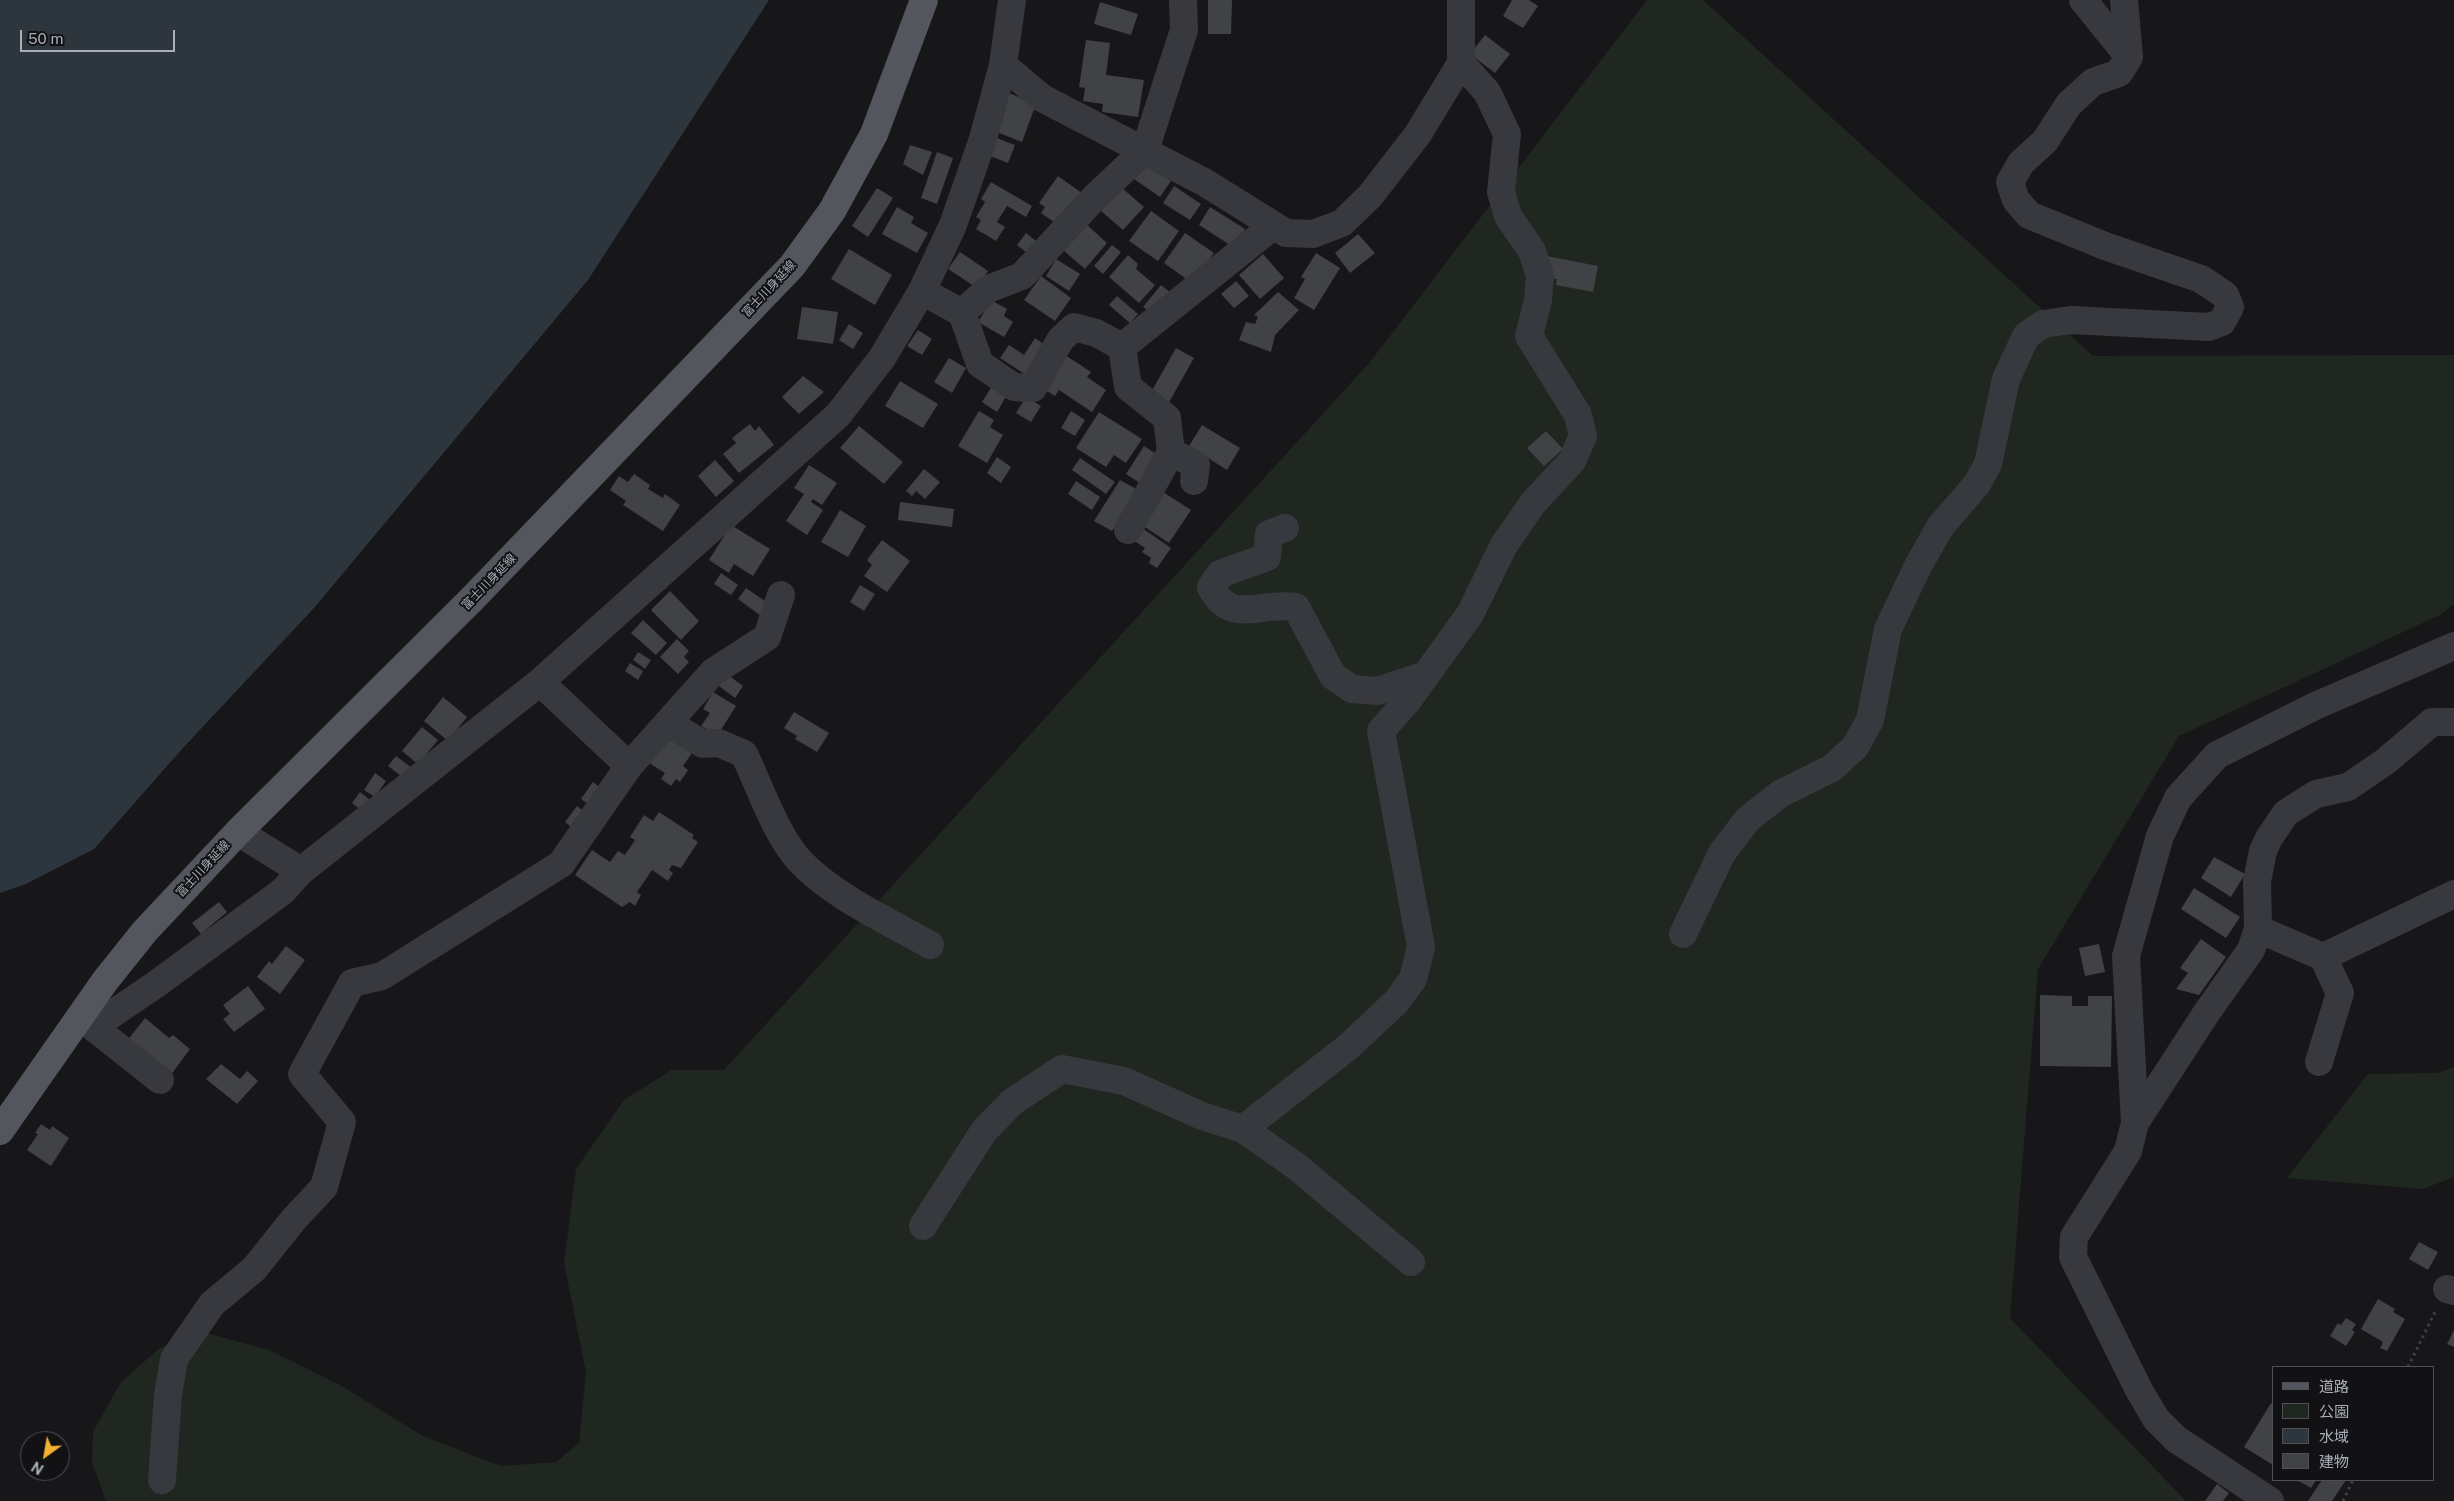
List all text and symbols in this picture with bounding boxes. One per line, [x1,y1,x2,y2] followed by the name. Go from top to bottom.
[22,20,178,52] scale bar
[28,30,63,47] text: 50 m
[739,258,799,320] street label: 富士川身延線
[459,551,519,613] street label: 富士川身延線
[173,838,233,900] street label: 富士川身延線
[2272,1366,2434,1481] legend
[2319,1378,2349,1395] text: 道路
[2319,1403,2349,1420] text: 公園
[2319,1428,2349,1445] text: 水域
[20,1431,70,1481] north arrow
[2319,1453,2349,1470] text: 建物
[29,1458,46,1478] text: N

